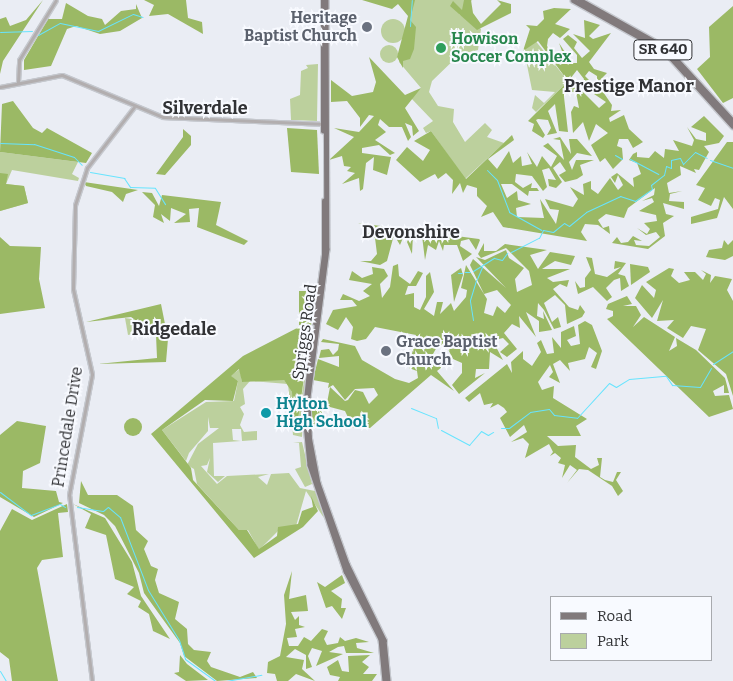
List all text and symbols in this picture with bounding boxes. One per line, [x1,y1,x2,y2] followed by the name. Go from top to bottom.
[244,8,357,46] place label: Heritage Baptist Church
[361,21,373,33] marker: Heritage Baptist Church
[451,29,571,67] place label: Howison Soccer Complex
[633,38,693,62] road number: SR 640
[435,42,447,54] marker: Howison Soccer Complex
[564,75,694,97] district label: Prestige Manor
[162,97,248,119] district label: Silverdale
[362,221,460,243] district label: Devonshire
[289,283,321,381] street label: Spriggs Road
[132,318,216,340] district label: Ridgedale
[396,332,498,370] place label: Grace Baptist Church
[380,345,392,357] marker: Grace Baptist Church
[49,365,87,489] street label: Princedale Drive
[276,394,367,432] place label: Hylton High School
[260,407,272,419] marker: Hylton High School
[550,596,713,661] legend
[597,607,632,625] text: Road
[597,632,629,650] text: Park

